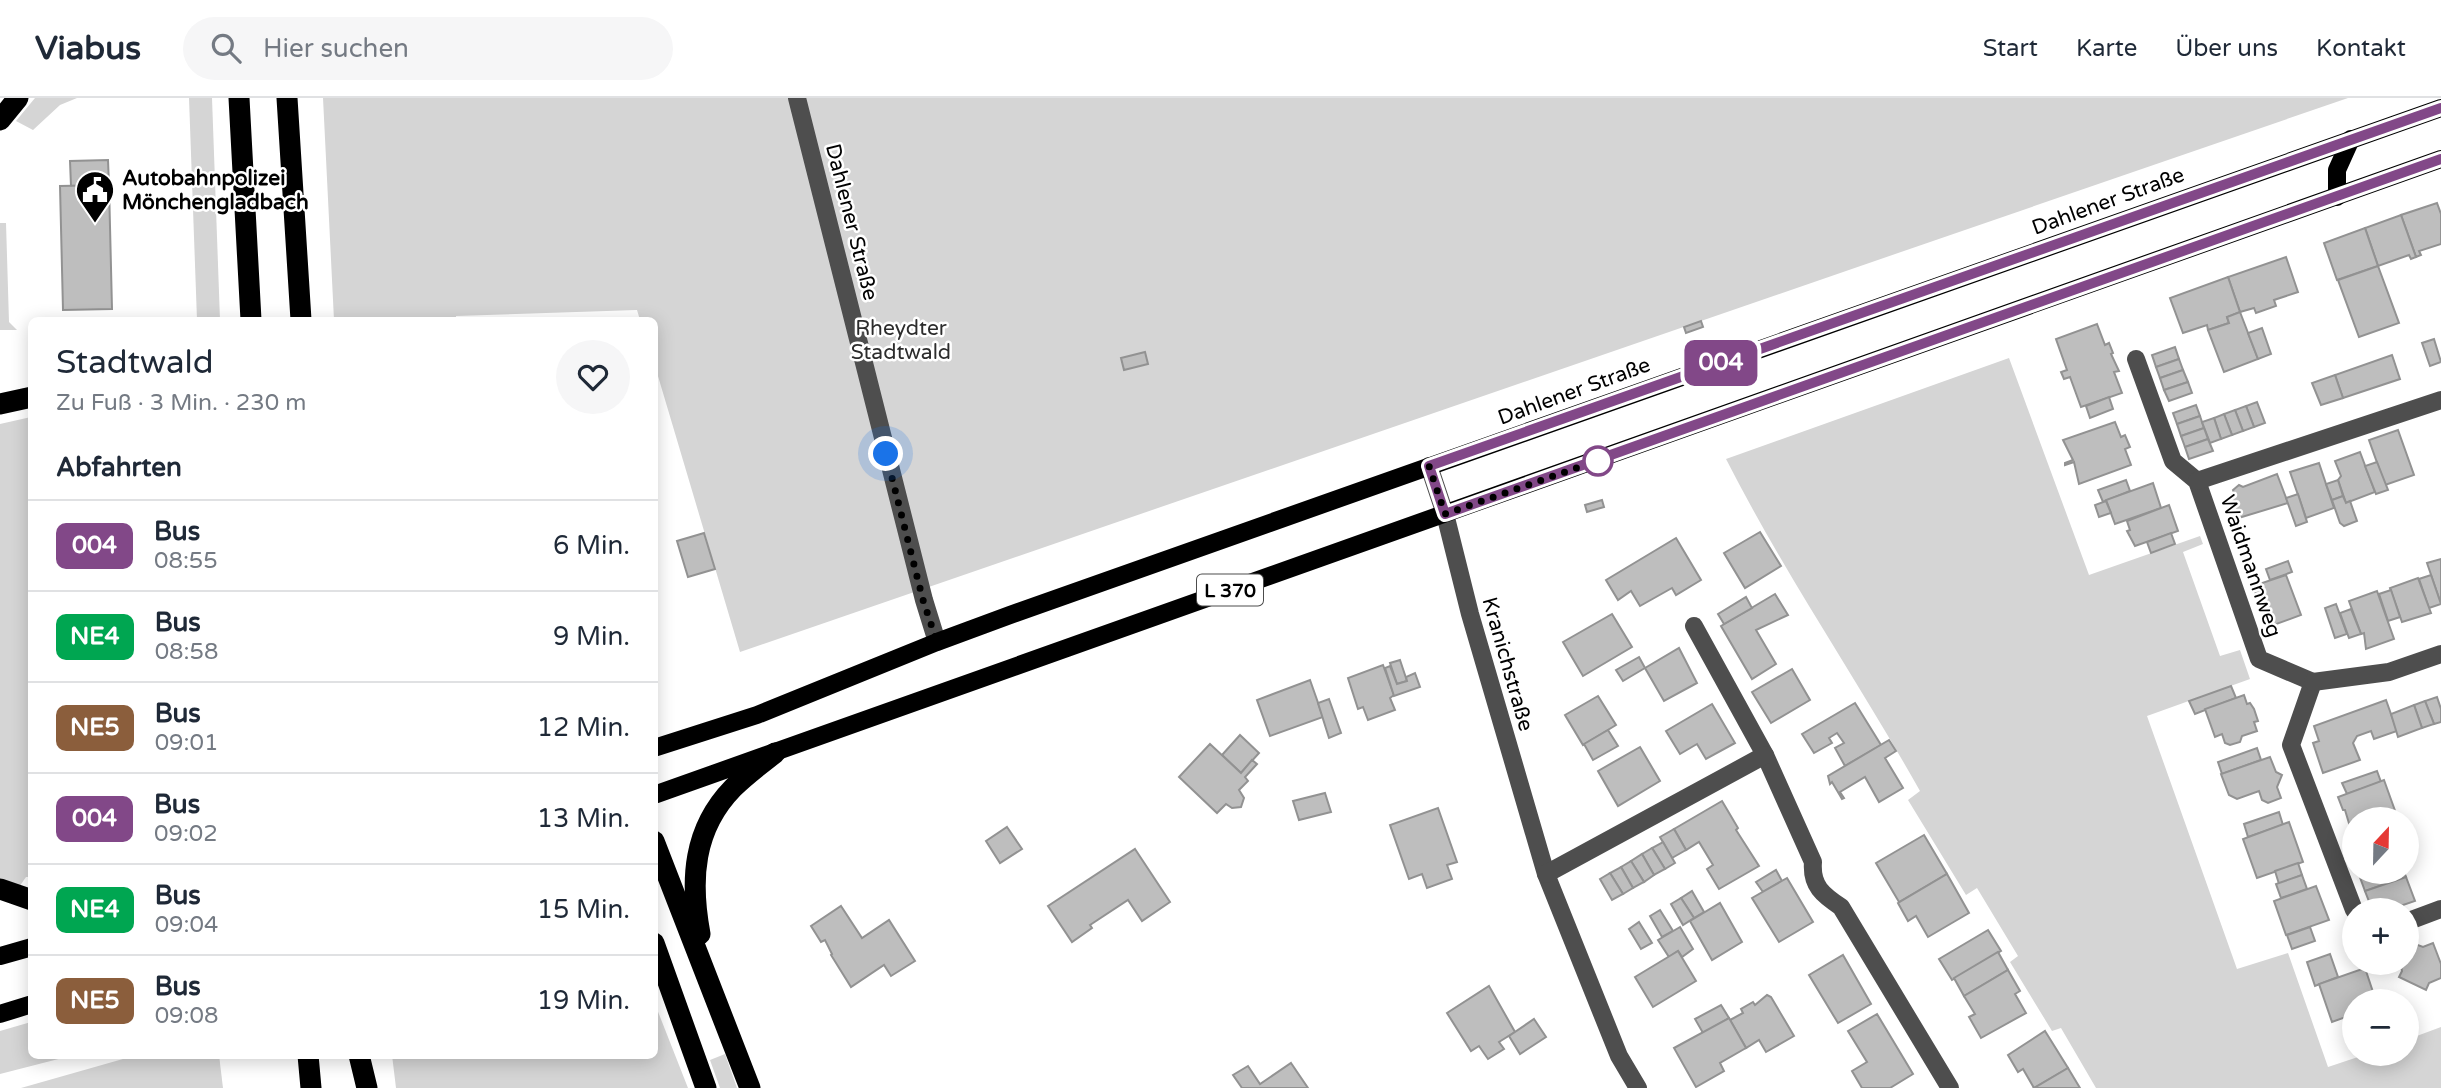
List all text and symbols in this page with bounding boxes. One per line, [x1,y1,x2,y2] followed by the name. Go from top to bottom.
[183,17,673,80] search box
[35,29,141,68] text: Viabus
[207,29,245,67] icon: search
[263,33,409,64] text: Hier suchen
[1983,34,2038,63] text: Start
[2076,34,2137,63] text: Karte
[2175,34,2278,63] text: Über uns
[2316,34,2406,63] text: Kontakt
[820,141,883,303] street label: Dahlener Straße
[2029,162,2188,241] street label: Dahlener Straße
[122,166,309,215] place label: Autobahnpolizei Mönchengladbach
[74,169,116,224] public building icon: Autobahnpolizei Mönchengladbach
[851,316,951,365] park label: Rheydter Stadtwald
[556,340,630,414] button: heart
[1681,340,1761,386] line badge: 004
[56,343,214,382] text: Stadtwald
[1698,348,1744,377] text: 004
[1495,352,1654,431] street label: Dahlener Straße
[56,389,306,417] text: Zu Fuß · 3 Min. · 230 m
[868,436,903,471] your location
[1583,446,1613,476] unlabelled marker
[56,452,182,483] text: Abfahrten
[2214,492,2287,641] street label: Waidmannweg
[154,516,200,547] text: Bus
[553,530,630,561] text: 6 Min.
[72,531,117,560] text: 004
[154,547,218,575] text: 08:55
[1197,575,1263,606] road number: L 370
[1476,594,1539,734] street label: Kranichstraße
[155,607,201,638] text: Bus
[553,621,630,652] text: 9 Min.
[70,622,120,651] text: NE4
[155,638,218,666] text: 08:58
[155,698,201,729] text: Bus
[537,712,630,743] text: 12 Min.
[70,713,120,742] text: NE5
[155,729,218,757] text: 09:01
[154,789,200,820] text: Bus
[537,803,630,834] text: 13 Min.
[72,804,117,833] text: 004
[2342,807,2418,884] north arrow
[2342,807,2419,1066] map controls
[154,820,218,848] text: 09:02
[155,880,201,911] text: Bus
[537,894,630,925] text: 15 Min.
[70,895,120,924] text: NE4
[2342,898,2419,975] button: +
[155,911,218,939] text: 09:04
[155,971,201,1002] text: Bus
[537,985,630,1016] text: 19 Min.
[70,986,120,1015] text: NE5
[2342,989,2419,1066] button: −
[155,1002,218,1030] text: 09:08

